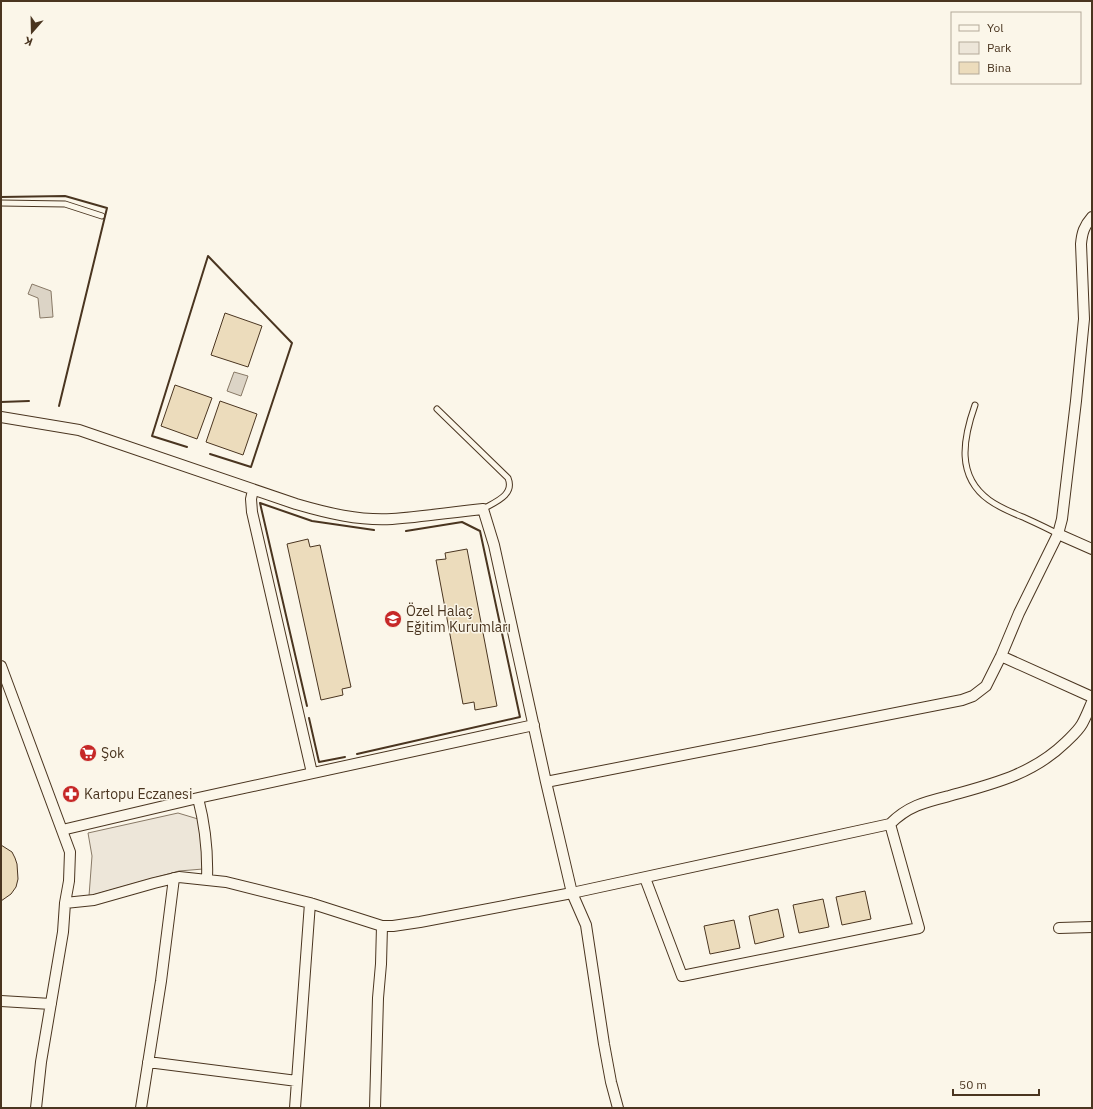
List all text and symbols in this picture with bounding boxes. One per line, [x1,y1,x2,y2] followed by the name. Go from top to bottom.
[12,12,52,52] north arrow
[951,12,1081,84] legend
[987,20,1004,35] text: Yol
[22,33,35,49] text: K
[987,40,1012,55] text: Park
[987,60,1012,75] text: Bina
[406,602,511,636] place label: Özel Halaç Eğitim Kurumları
[383,609,403,629] school or university icon: Özel Halaç Eğitim Kurumları
[78,743,98,763] supermarket icon: Şok
[101,744,125,762] place label: Şok
[61,784,81,804] pharmacy icon: Kartopu Eczanesi
[84,785,192,803] place label: Kartopu Eczanesi
[953,1071,1039,1097] scale bar
[959,1077,987,1092] text: 50 m

